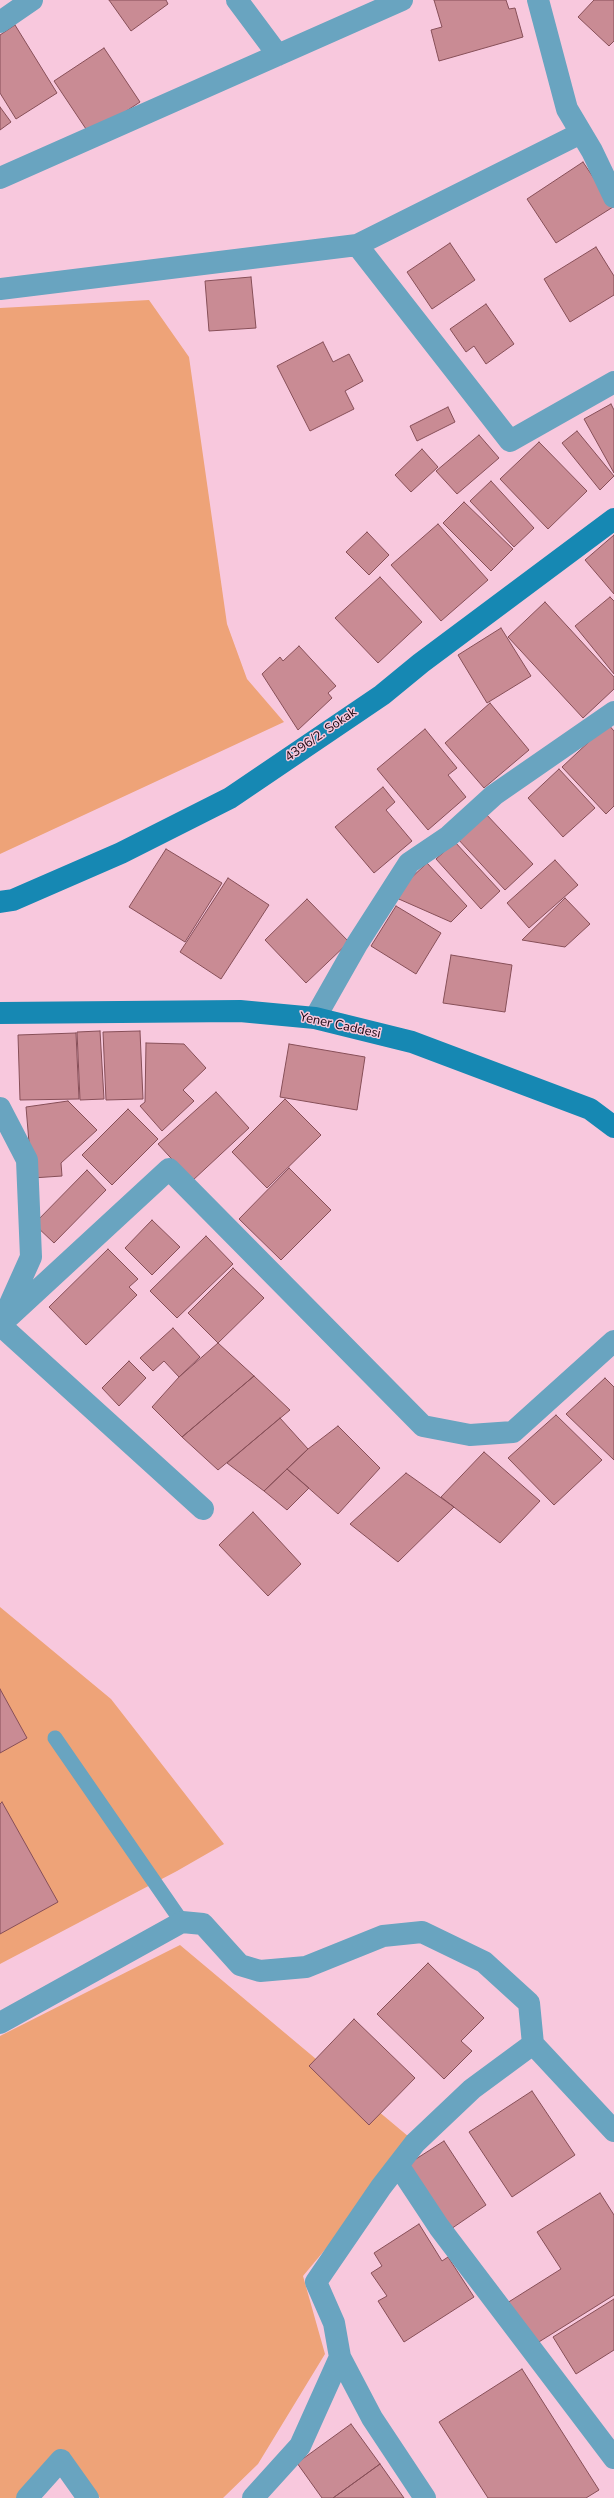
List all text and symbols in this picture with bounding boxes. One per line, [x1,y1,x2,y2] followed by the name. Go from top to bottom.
[282,705,360,765] street label: 4396/2. Sokak
[298,1010,382,1042] street label: Yener Caddesi

